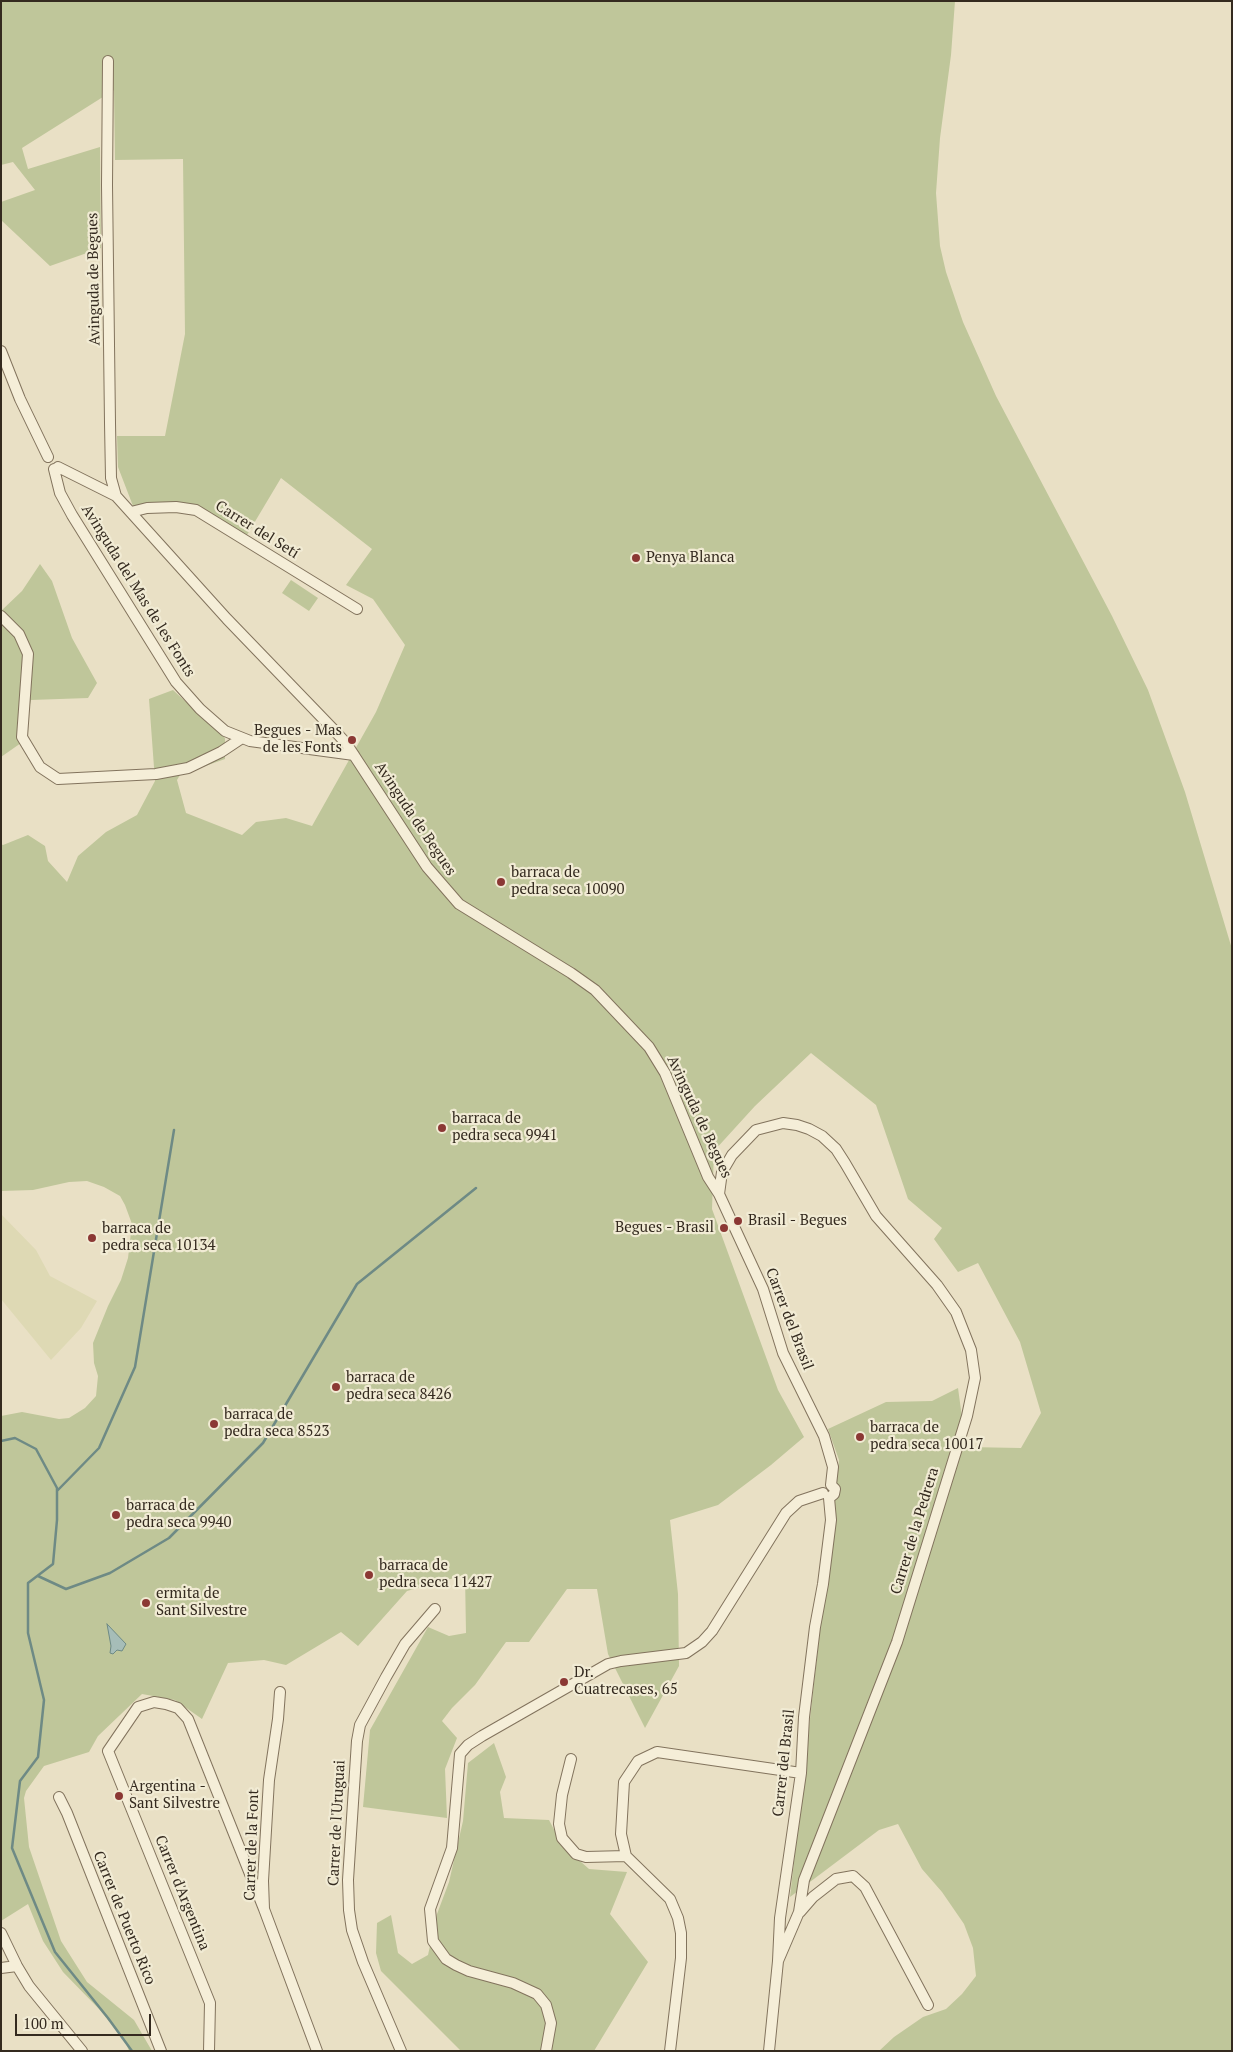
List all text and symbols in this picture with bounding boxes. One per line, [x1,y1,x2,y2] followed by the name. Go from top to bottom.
[84,212,104,346] street label: Avinguda de Begues
[212,497,302,563] street label: Carrer del Setí
[77,501,199,681] street label: Avinguda del Mas de les Fonts
[646,549,735,567] place label: Penya Blanca
[630,552,642,564] marker: Penya Blanca
[254,722,342,757] place label: Begues - Mas de les Fonts
[346,734,358,746] marker: Begues - Mas de les Fonts
[370,759,460,879] street label: Avinguda de Begues
[511,864,625,899] place label: barraca de pedra seca 10090
[495,876,507,888] marker: barraca de pedra seca 10090
[663,1053,735,1181] street label: Avinguda de Begues
[452,1110,558,1145] place label: barraca de pedra seca 9941
[436,1122,448,1134] marker: barraca de pedra seca 9941
[748,1212,847,1230] place label: Brasil - Begues
[732,1215,744,1227] marker: Brasil - Begues
[615,1219,714,1237] place label: Begues - Brasil
[102,1220,216,1255] place label: barraca de pedra seca 10134
[718,1222,730,1234] marker: Begues - Brasil
[86,1232,98,1244] marker: barraca de pedra seca 10134
[761,1265,817,1373] street label: Carrer del Brasil
[346,1369,452,1404] place label: barraca de pedra seca 8426
[330,1381,342,1393] marker: barraca de pedra seca 8426
[224,1406,330,1441] place label: barraca de pedra seca 8523
[208,1418,220,1430] marker: barraca de pedra seca 8523
[870,1419,984,1454] place label: barraca de pedra seca 10017
[854,1431,866,1443] marker: barraca de pedra seca 10017
[887,1465,943,1597] street label: Carrer de la Pedrera
[126,1497,232,1532] place label: barraca de pedra seca 9940
[110,1509,122,1521] marker: barraca de pedra seca 9940
[379,1557,493,1592] place label: barraca de pedra seca 11427
[363,1569,375,1581] marker: barraca de pedra seca 11427
[156,1585,247,1620] place label: ermita de Sant Silvestre
[140,1597,152,1609] marker: ermita de Sant Silvestre
[574,1664,678,1699] place label: Dr. Cuatrecases, 65
[558,1676,570,1688] marker: Dr. Cuatrecases, 65
[769,1708,799,1818] street label: Carrer del Brasil
[325,1760,349,1886] street label: Carrer de l'Uruguai
[129,1778,220,1813] place label: Argentina - Sant Silvestre
[241,1789,263,1901] street label: Carrer de la Font
[113,1790,125,1802] marker: Argentina - Sant Silvestre
[151,1833,213,1953] street label: Carrer d'Argentina
[89,1848,159,1988] street label: Carrer de Puerto Rico
[18,2004,154,2036] scale bar
[23,2013,64,2033] text: 100 m

